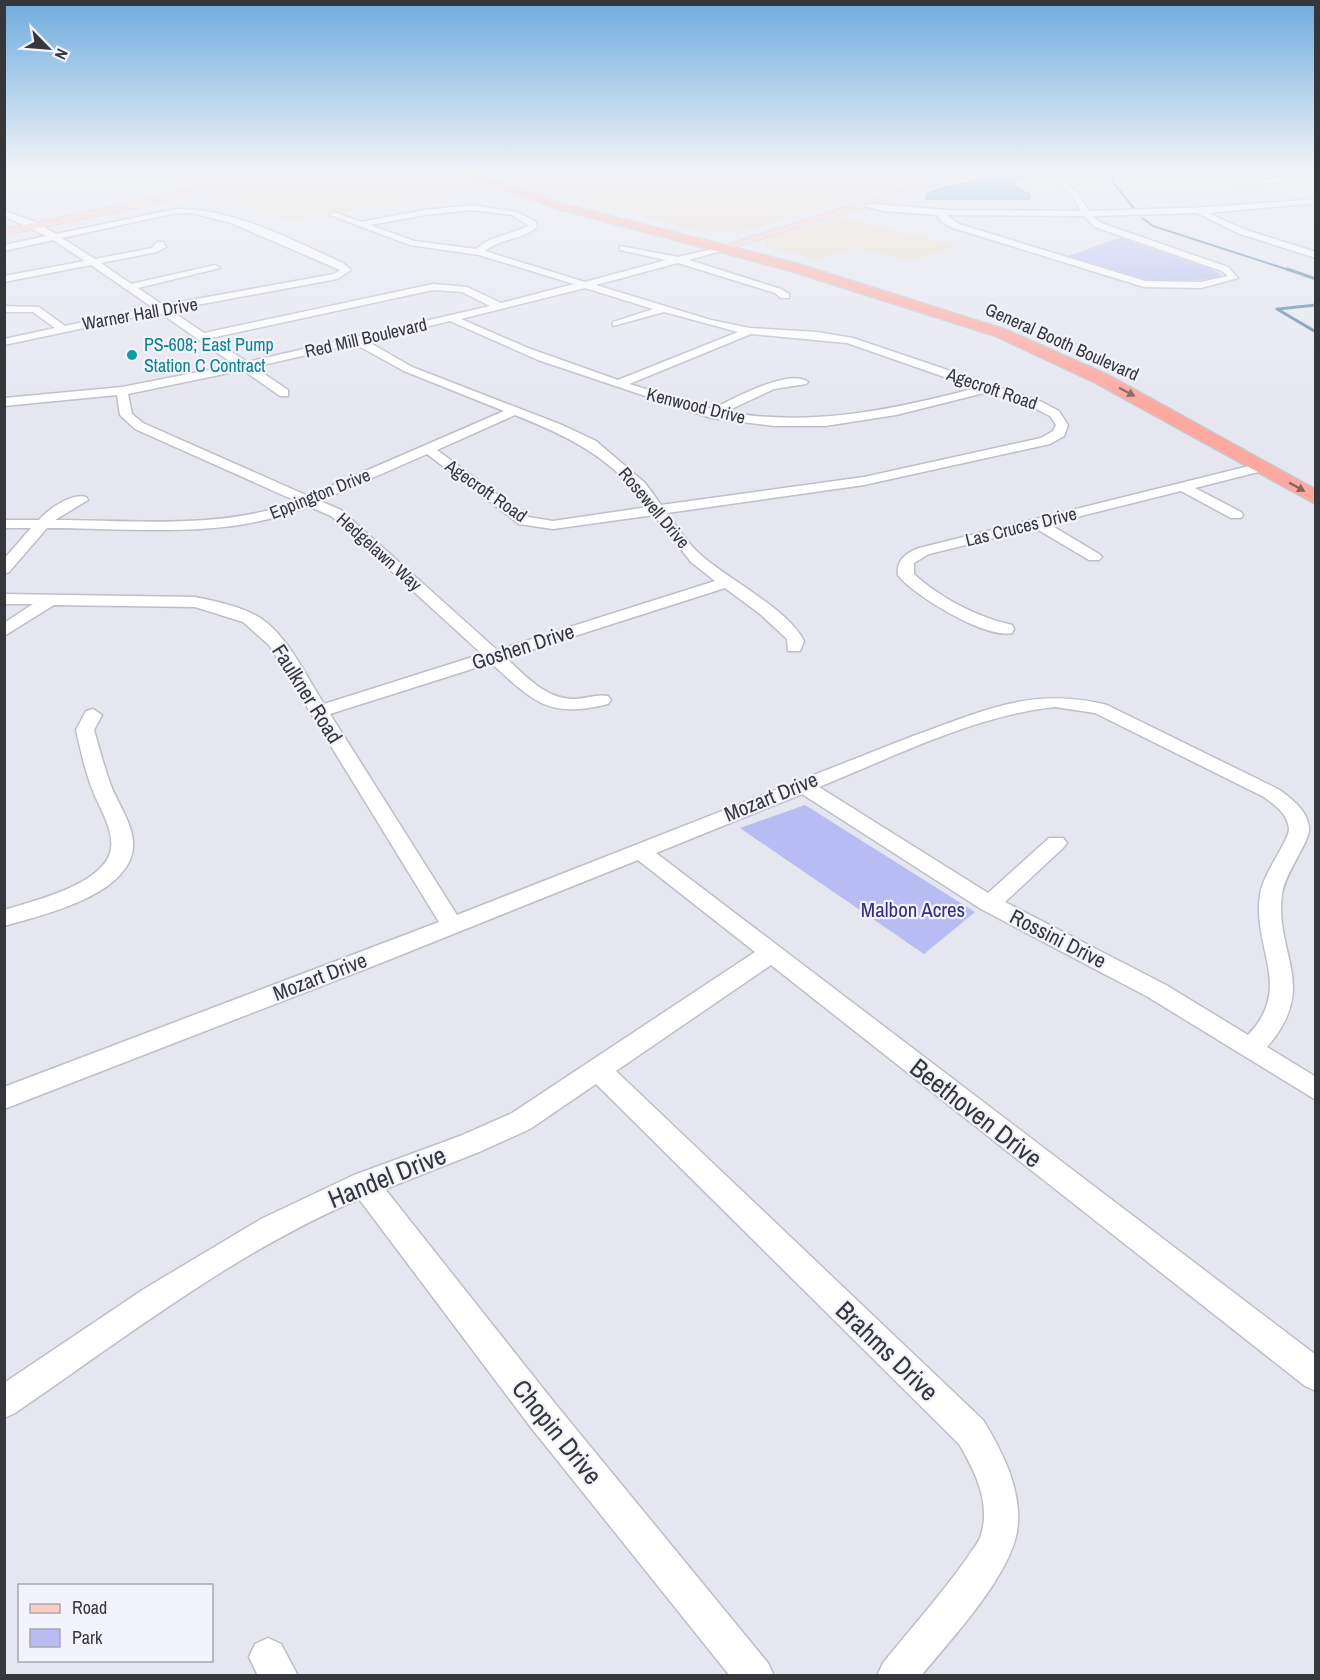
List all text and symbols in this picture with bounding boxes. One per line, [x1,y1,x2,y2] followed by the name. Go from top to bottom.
[18,18,78,78] north arrow
[50,45,74,63] text: N
[80,291,200,336] street label: Warner Hall Drive
[981,296,1143,387] street label: General Booth Boulevard
[302,311,429,364] street label: Red Mill Boulevard
[144,332,274,378] place label: PS-608; East Pump Station C Contract
[125,348,139,362] marker: PS-608; East Pump Station C Contract
[943,361,1041,416] street label: Agecroft Road
[644,381,748,430] street label: Kenwood Drive
[1119,387,1136,397] one-way arrow
[440,453,532,528] street label: Agecroft Road
[266,462,374,525] street label: Eppington Drive
[613,462,696,554] street label: Rosewell Drive
[1289,482,1306,492] one-way arrow
[963,501,1079,552] street label: Las Cruces Drive
[331,507,428,597] street label: Hedgelawn Way
[468,616,578,677] street label: Goshen Drive
[265,639,349,749] street label: Faulkner Road
[720,765,822,828] street label: Mozart Drive
[861,895,965,924] park label: Malbon Acres
[1005,902,1111,975] street label: Rossini Drive
[269,945,371,1008] street label: Mozart Drive
[903,1050,1050,1175] street label: Beethoven Drive
[323,1137,451,1216] street label: Handel Drive
[828,1293,946,1408] street label: Brahms Drive
[504,1372,611,1492] street label: Chopin Drive
[18,1584,213,1662] legend
[72,1595,107,1620] text: Road
[72,1625,103,1650] text: Park

